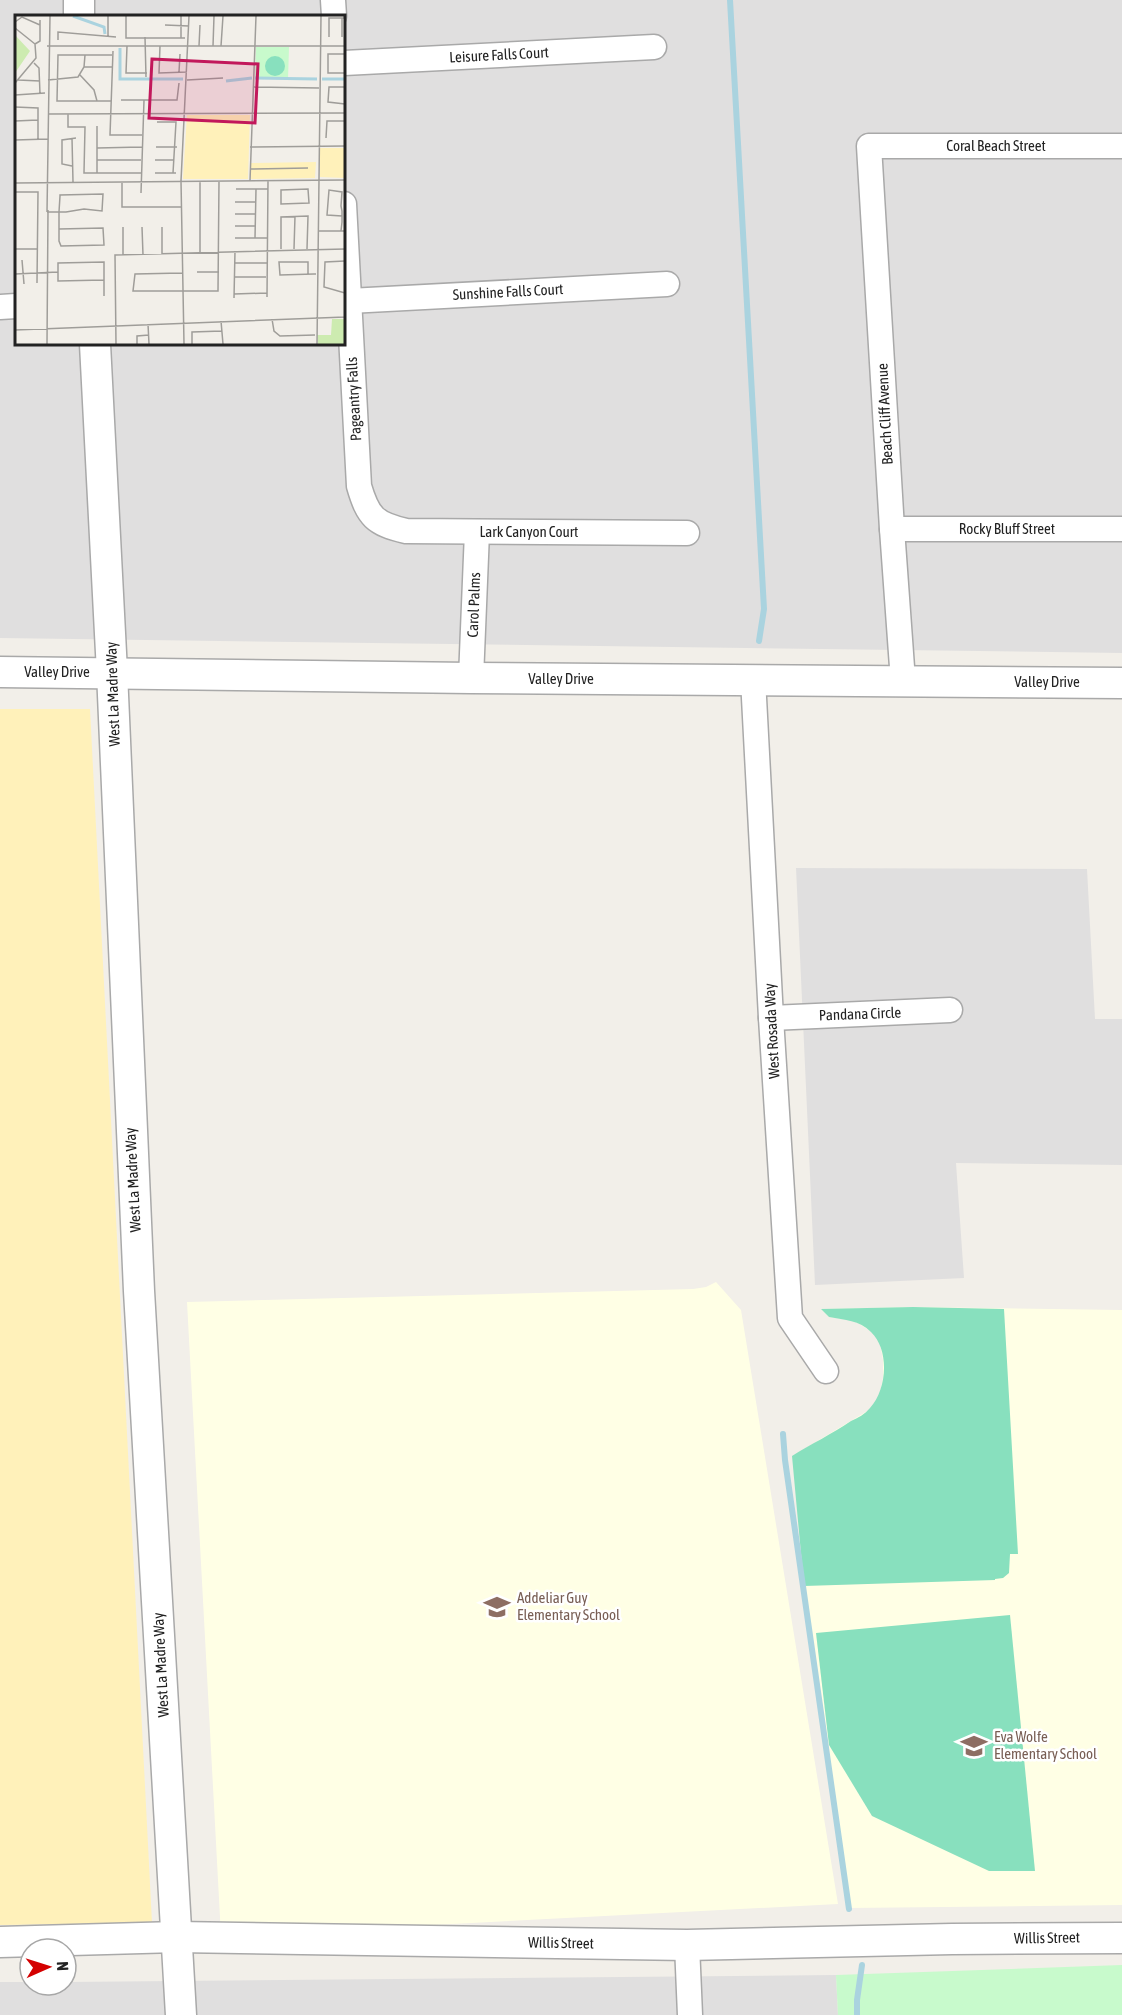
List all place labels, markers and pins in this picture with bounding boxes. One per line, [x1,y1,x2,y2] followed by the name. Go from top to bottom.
[517,1589,620,1623] place label: Addeliar Guy Elementary School
[482,1592,512,1622] school or university icon: Addeliar Guy Elementary School
[994,1728,1097,1762] place label: Eva Wolfe Elementary School
[959,1731,989,1761] school or university icon: Eva Wolfe Elementary School

